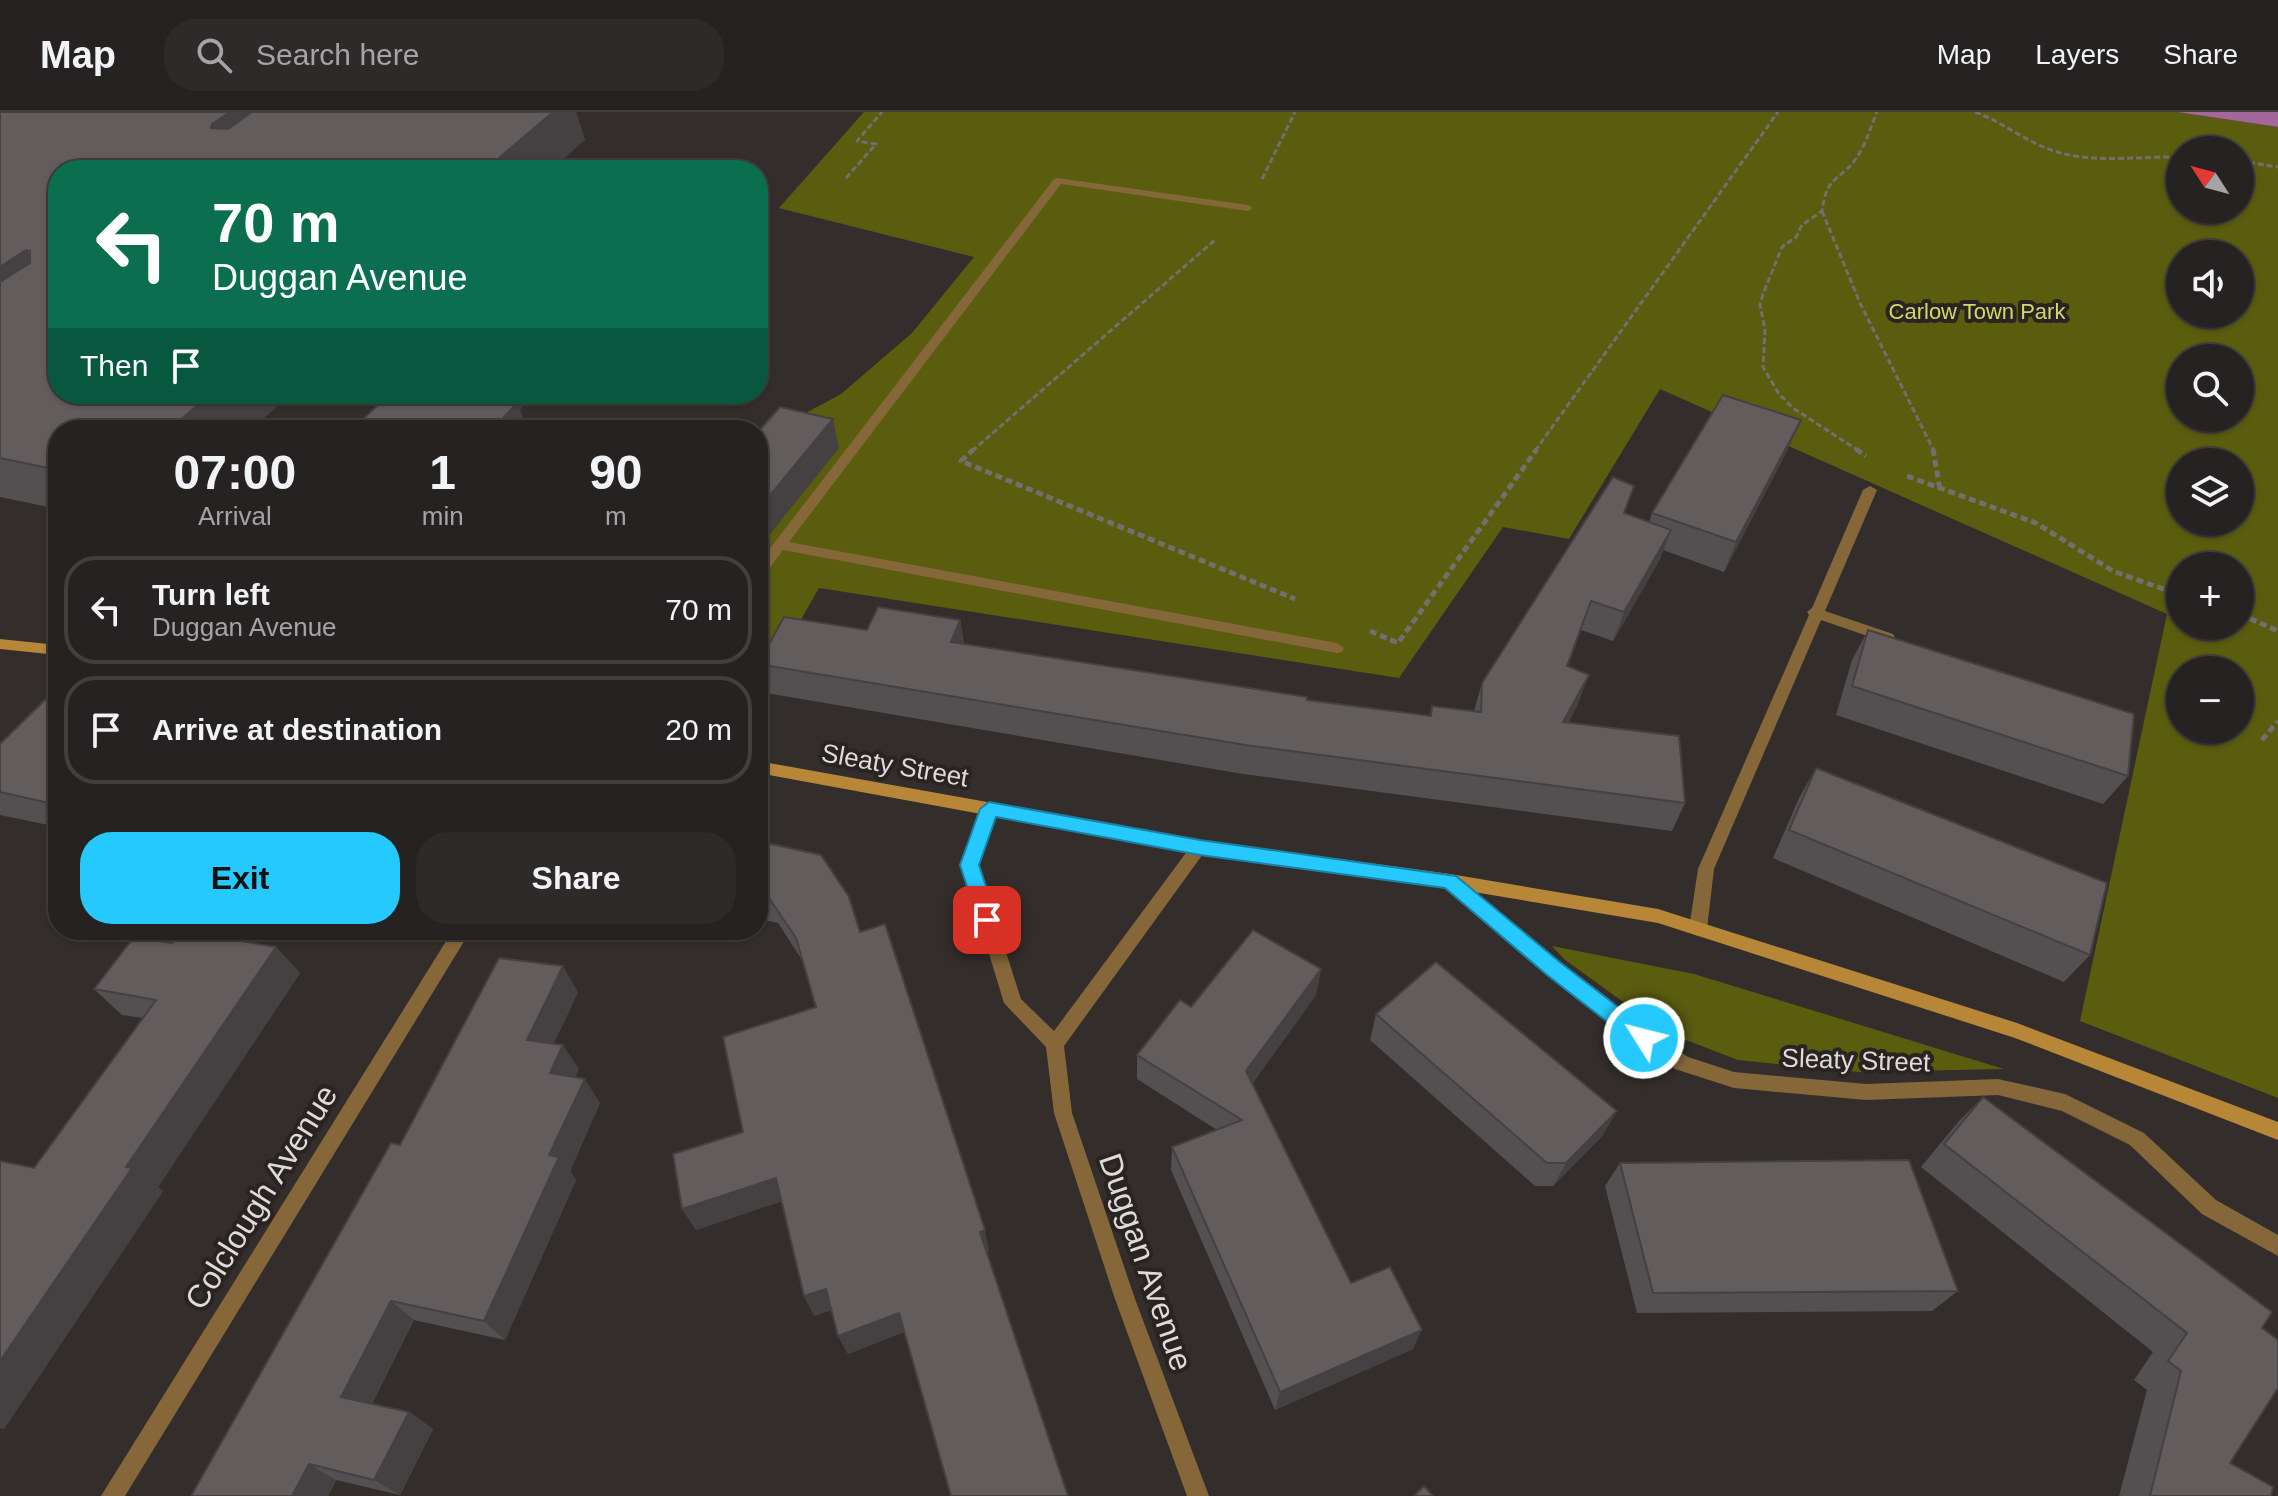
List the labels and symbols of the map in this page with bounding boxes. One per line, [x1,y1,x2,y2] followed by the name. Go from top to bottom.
[2166,136,2254,224] north arrow
[1889,299,2066,324] park label: Carlow Town Park
[819,737,972,793] street label: Sleaty Street
[953,886,1021,954] pin
[1602,996,1686,1080] position arrow
[1781,1042,1932,1078] street label: Sleaty Street
[178,1078,344,1316] street label: Colclough Avenue
[1092,1149,1200,1375] street label: Duggan Avenue

